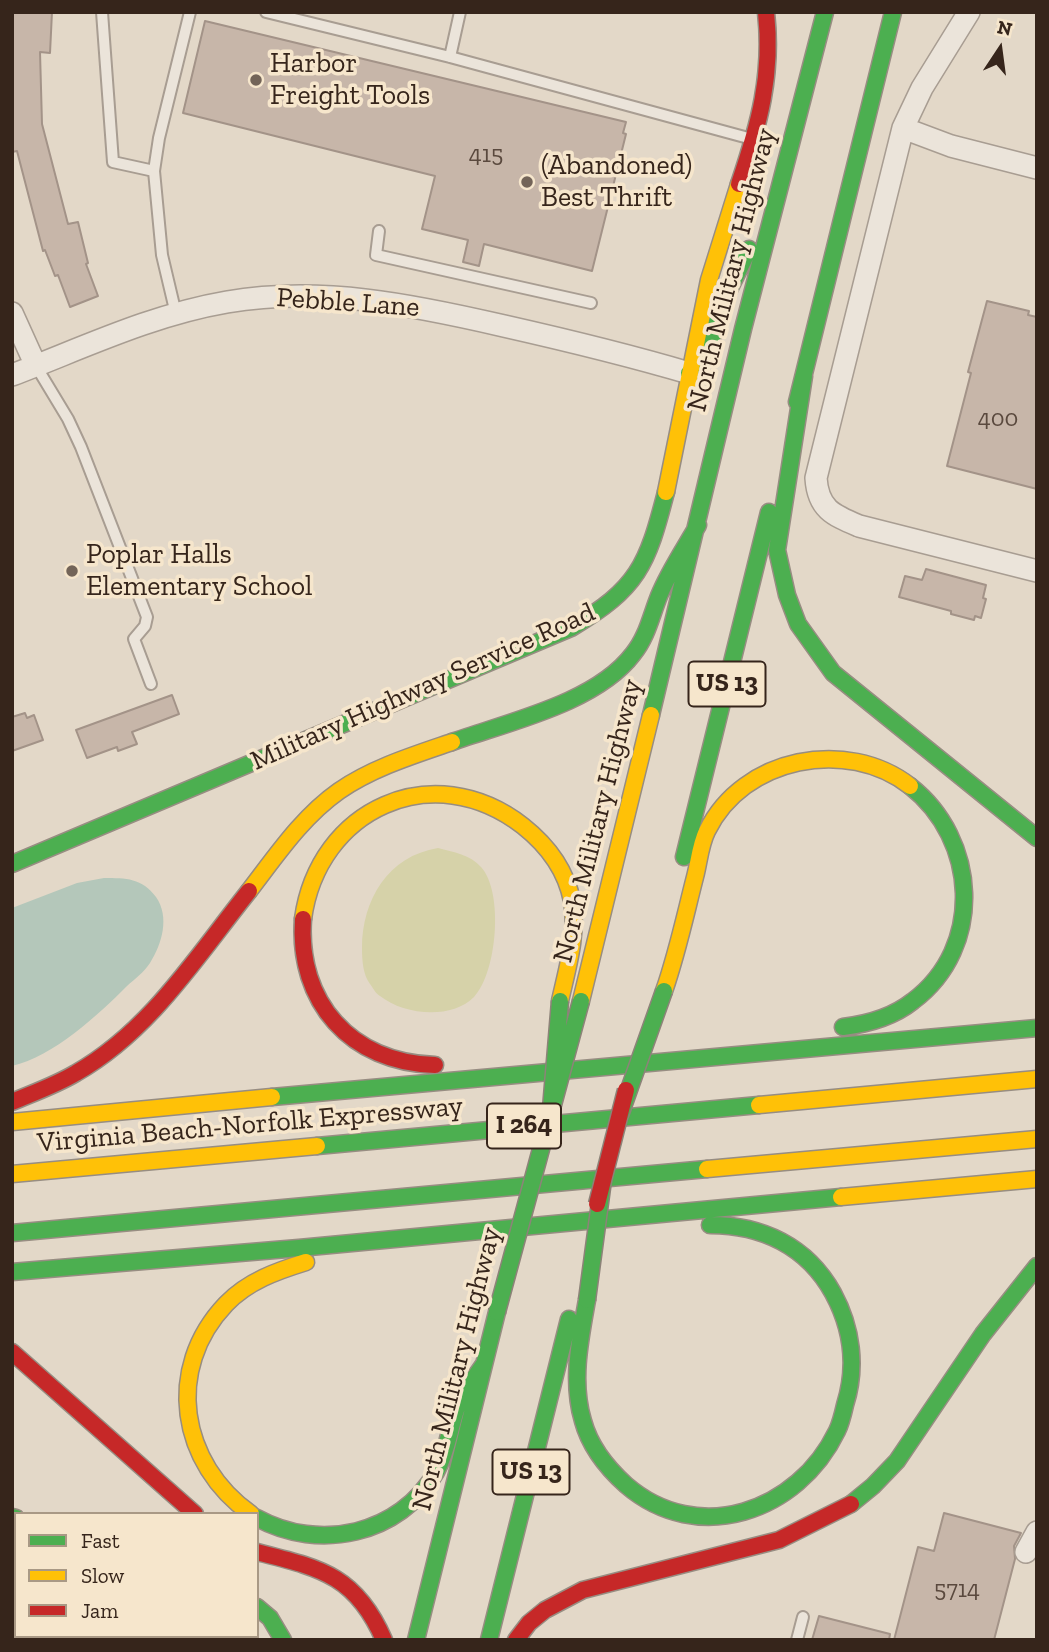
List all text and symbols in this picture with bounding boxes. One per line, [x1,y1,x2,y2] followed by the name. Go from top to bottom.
[965,14,1035,84] north arrow
[995,15,1014,41] text: N
[270,47,430,113] place label: Harbor Freight Tools
[248,72,264,88] marker: Harbor Freight Tools
[681,125,783,415] street label: North Military Highway
[469,141,503,169] house number: 415
[541,149,692,215] place label: (Abandoned) Best Thrift
[519,174,535,190] marker: (Abandoned) Best Thrift
[275,281,421,325] street label: Pebble Lane
[978,405,1018,433] house number: 400
[86,538,312,604] place label: Poplar Halls Elementary School
[64,563,80,579] marker: Poplar Halls Elementary School
[246,596,600,778] street label: Military Highway Service Road
[688,662,766,706] road number: US 13
[547,676,649,966] street label: North Military Highway
[36,1090,464,1160] street label: Virginia Beach-Norfolk Expressway
[487,1104,561,1148] road number: I 264
[406,1224,508,1514] street label: North Military Highway
[492,1450,570,1494] road number: US 13
[14,1512,259,1638] legend
[81,1528,120,1553] text: Fast
[81,1563,124,1588] text: Slow
[934,1576,980,1604] house number: 5714
[81,1598,118,1623] text: Jam

